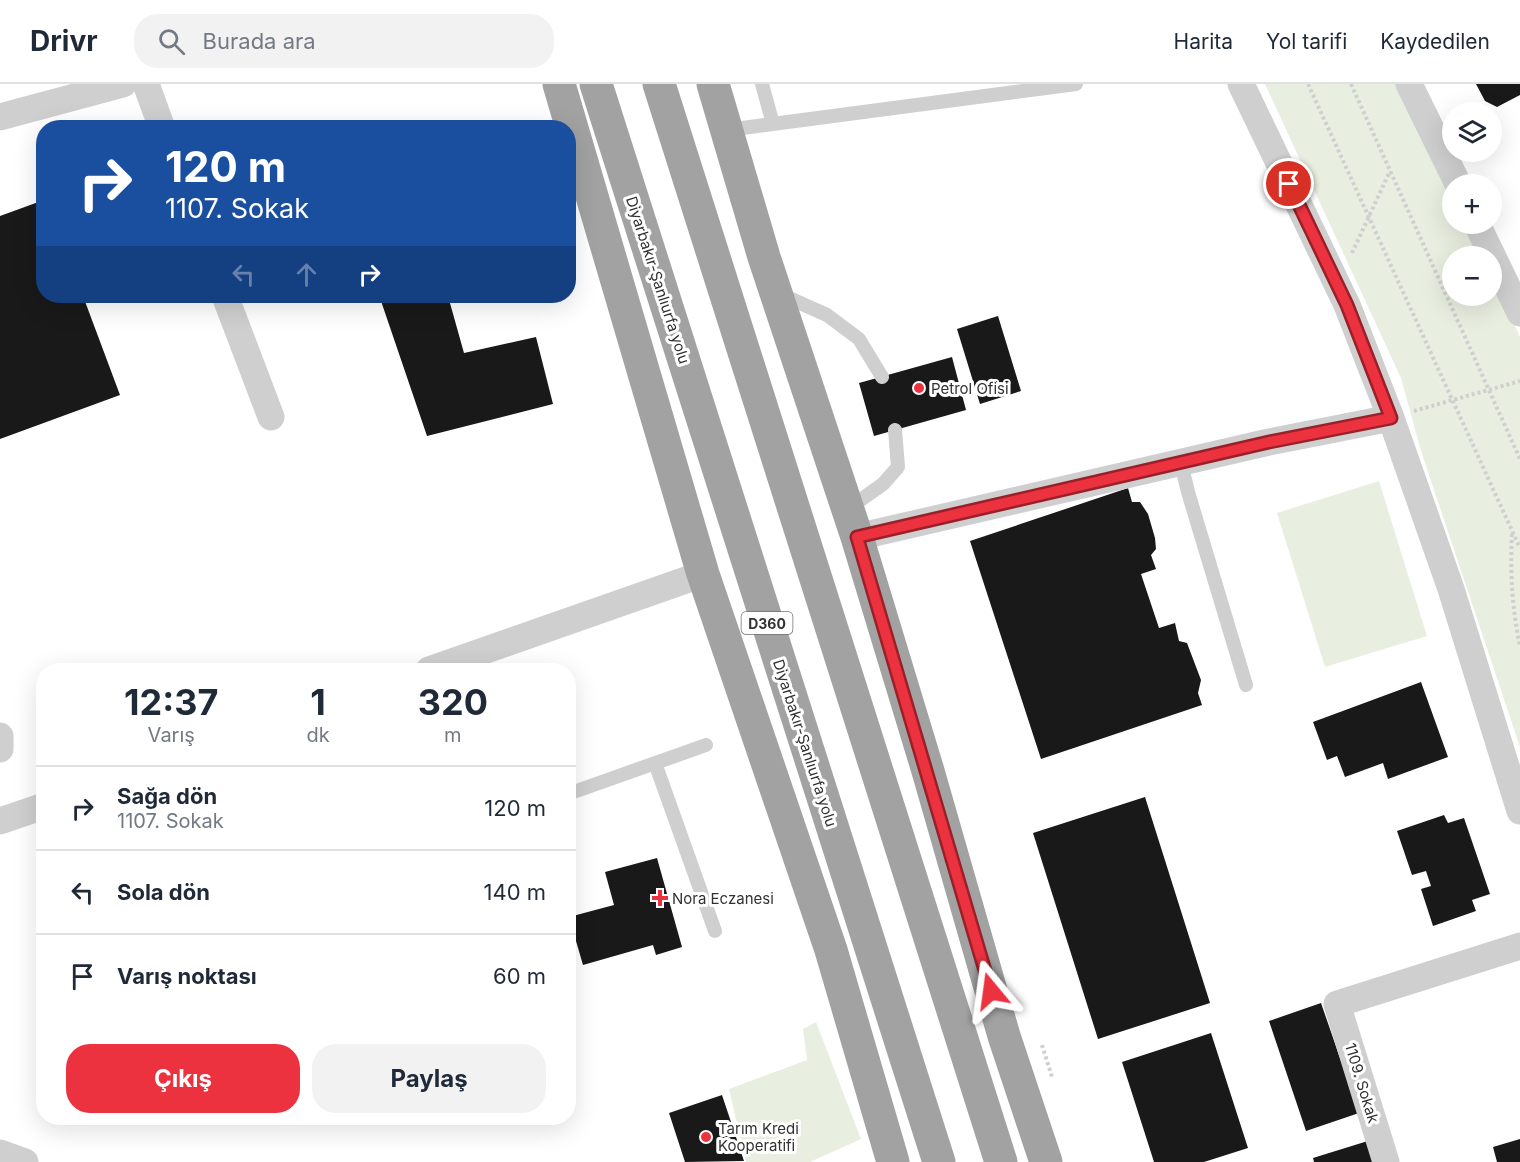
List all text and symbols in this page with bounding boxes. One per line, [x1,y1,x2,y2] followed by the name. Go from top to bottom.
[134,14,554,68] search box
[30,24,98,58] text: Drivr
[155,25,188,58] icon: search
[203,28,316,54] text: Burada ara
[1174,29,1233,54] text: Harita
[1266,29,1347,54] text: Yol tarifi
[1380,29,1490,54] text: Kaydedilen
[1442,102,1502,306] map controls
[1442,102,1502,162] button: layers
[165,141,286,192] text: 120 m
[66,144,144,222] icon: right
[1263,158,1314,209] pin
[1272,167,1305,200] icon: arrive
[1442,174,1502,234] button: +
[165,192,309,225] text: 1107. Sokak
[622,194,694,366] street label: Diyarbakır-Şanlıurfa yolu
[1442,246,1502,306] button: −
[227,258,260,291] icon: left
[290,258,323,291] icon: ahead
[353,258,386,291] icon: right
[931,379,1009,398] place label: Petrol Ofisi
[912,381,926,395] marker: Petrol Ofisi
[742,612,792,634] road number: D360
[769,657,841,829] street label: Diyarbakır-Şanlıurfa yolu
[124,680,218,724] text: 12:37
[310,680,326,724] text: 1
[418,680,488,724] text: 320
[148,723,195,747] text: Varış
[306,723,330,747] text: dk
[444,723,462,747] text: m
[117,783,217,809] text: Sağa dön
[66,792,99,825] icon: right
[484,795,546,821] text: 120 m
[117,809,224,833] text: 1107. Sokak
[66,876,99,909] icon: left
[117,879,210,905] text: Sola dön
[484,879,546,905] text: 140 m
[672,889,774,908] place label: Nora Eczanesi
[653,891,667,905] marker: Nora Eczanesi
[959,959,1023,1023] position arrow
[66,960,99,993] icon: arrive
[117,963,257,989] text: Varış noktası
[493,963,546,989] text: 60 m
[1341,1041,1383,1126] street label: 1109. Sokak
[66,1044,300,1113] button: Çıkış
[312,1044,546,1113] button: Paylaş
[718,1119,799,1155] place label: Tarım Kredi Kooperatifi
[699,1130,713,1144] marker: Tarım Kredi Kooperatifi

